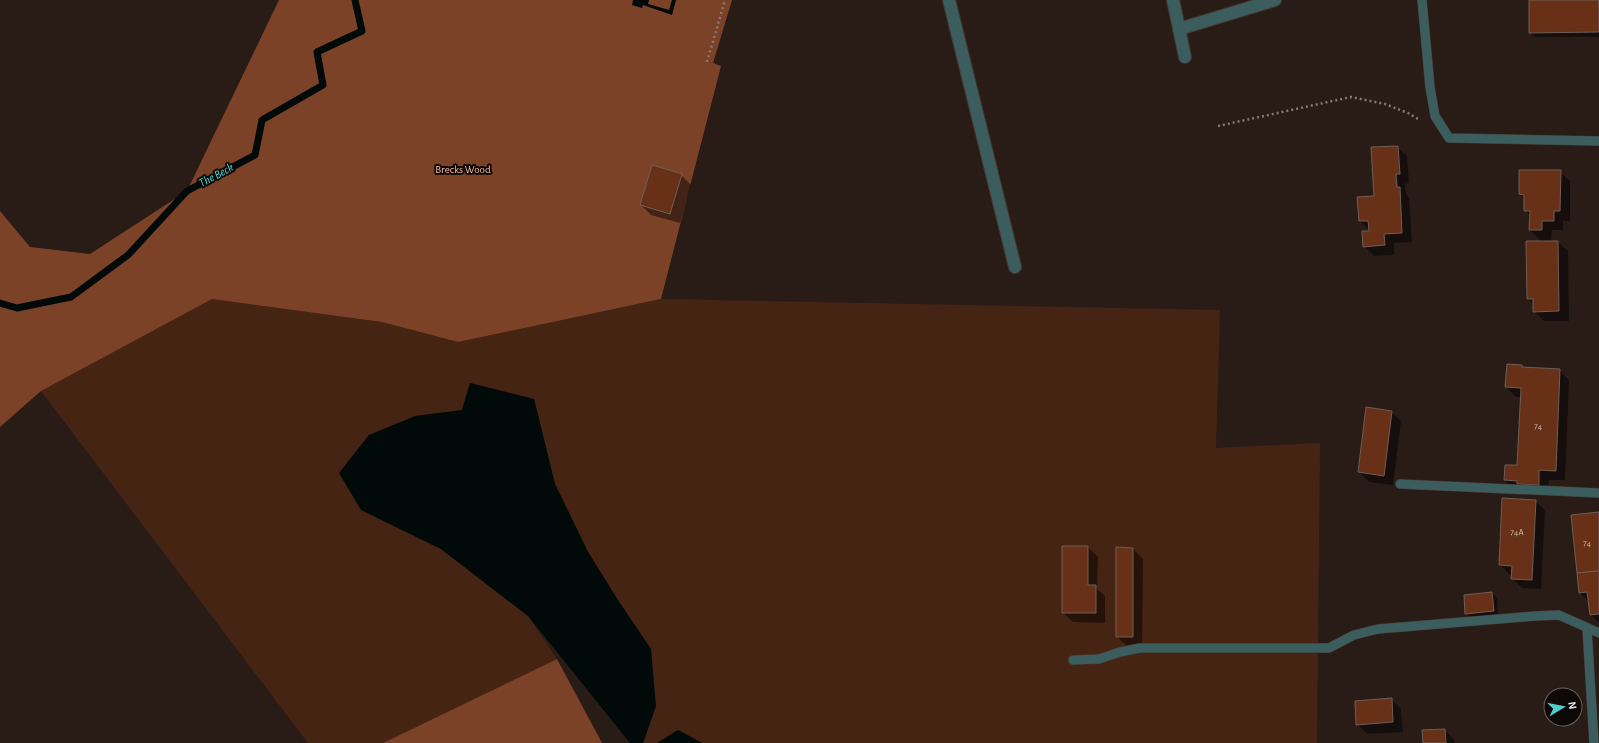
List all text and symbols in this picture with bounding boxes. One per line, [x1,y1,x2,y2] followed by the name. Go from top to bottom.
[197,161,236,189] water label: The Beck
[435,164,491,175] park label: Brecks Wood
[1534,422,1543,431] house number: 74
[1510,528,1524,537] house number: 74A
[1583,539,1592,548] house number: 74
[1543,687,1583,727] north arrow
[1566,701,1578,710] text: N

